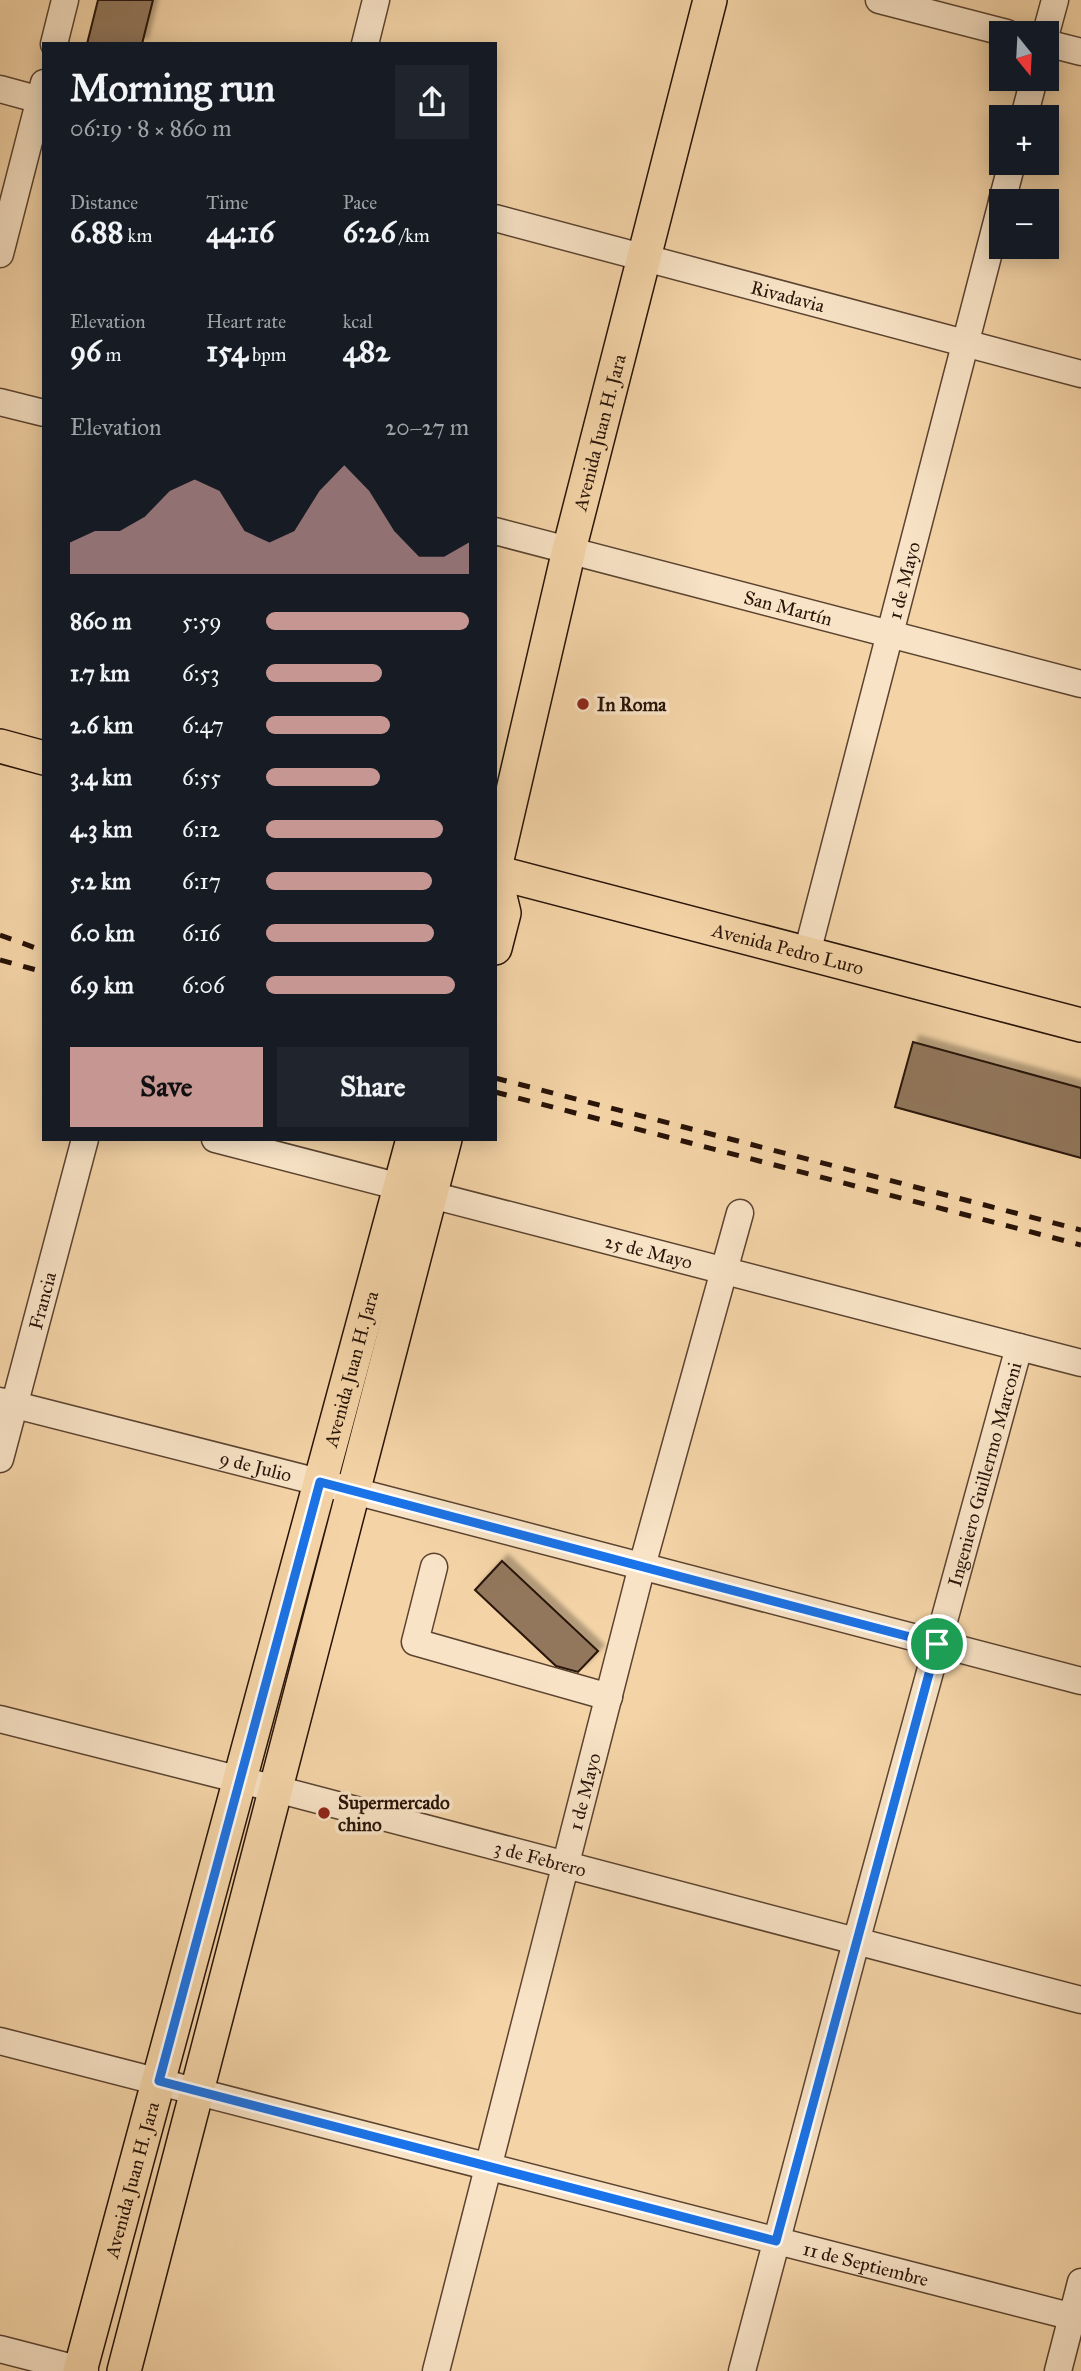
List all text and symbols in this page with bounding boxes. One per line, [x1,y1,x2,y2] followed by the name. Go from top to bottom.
[989,21,1059,91] north arrow
[989,21,1059,259] map controls
[70,65,275,111] text: Morning run
[395,65,469,139] button: share
[989,105,1059,175] button: +
[70,114,231,142] text: 06:19 · 8 × 860 m
[989,189,1059,259] button: −
[70,191,138,214] text: Distance
[206,191,248,214] text: Time
[343,191,377,214] text: Pace
[70,214,124,250] text: 6.88
[206,214,274,250] text: 44:16
[343,214,396,250] text: 6:26
[124,224,152,247] text: km
[396,224,430,247] text: /km
[748,275,828,317] street label: Rivadavia
[70,310,145,333] text: Elevation
[206,310,286,333] text: Heart rate
[343,310,373,333] text: kcal
[70,333,102,369] text: 96
[206,333,248,369] text: 154
[343,333,390,369] text: 482
[102,343,122,366] text: m
[248,343,287,366] text: bpm
[568,351,631,514] street label: Avenida Juan H. Jara
[70,413,161,441] text: Elevation
[385,413,469,441] text: 20–27 m
[883,539,925,622] street label: 1 de Mayo
[742,585,835,630] street label: San Martín
[70,607,132,635] text: 860 m
[182,607,222,635] text: 5:59
[70,659,130,687] text: 1.7 km
[182,659,219,687] text: 6:53
[597,693,667,716] place label: In Roma
[575,696,591,712] marker: In Roma
[70,711,133,739] text: 2.6 km
[182,711,224,739] text: 6:47
[70,763,132,791] text: 3.4 km
[182,763,221,791] text: 6:55
[70,815,132,843] text: 4.3 km
[182,815,220,843] text: 6:12
[70,867,131,895] text: 5.2 km
[182,867,221,895] text: 6:17
[709,918,867,979] street label: Avenida Pedro Luro
[70,919,135,947] text: 6.0 km
[182,919,220,947] text: 6:16
[70,971,134,999] text: 6.9 km
[182,971,225,999] text: 6:06
[70,1047,263,1127] button: Save
[277,1047,469,1127] button: Share
[602,1229,695,1274] street label: 25 de Mayo
[23,1268,61,1332] street label: Francia
[319,1287,383,1450] street label: Avenida Juan H. Jara
[942,1359,1026,1589] street label: Ingeniero Guillermo Marconi
[218,1446,294,1486] street label: 9 de Julio
[907,1614,967,1674] pin
[918,1625,956,1663] icon: arrive
[563,1750,605,1833] street label: 1 de Mayo
[338,1791,450,1836] place label: Supermercado chino
[316,1805,332,1821] marker: Supermercado chino
[492,1835,589,1881] street label: 3 de Febrero
[99,2098,164,2261] street label: Avenida Juan H. Jara
[801,2236,931,2291] street label: 11 de Septiembre

